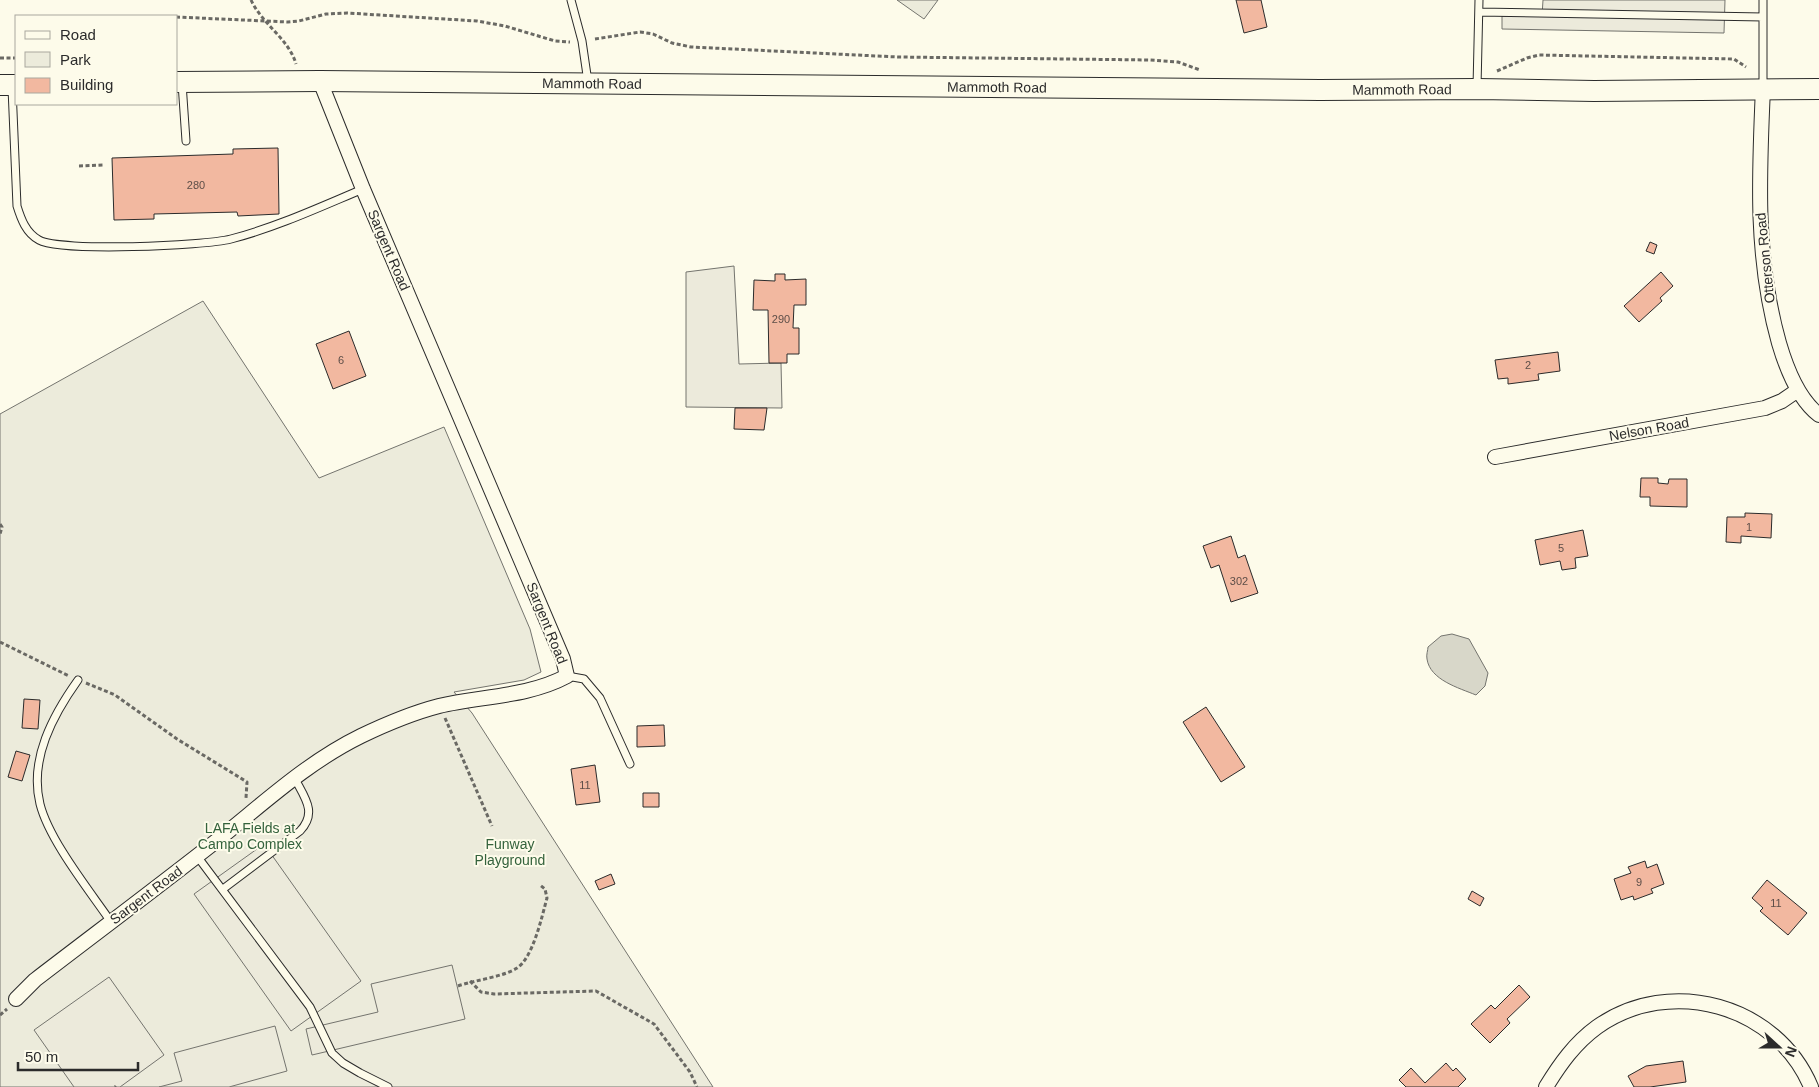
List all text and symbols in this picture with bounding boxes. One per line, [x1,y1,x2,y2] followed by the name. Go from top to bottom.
[15,15,178,105] legend
[60,26,96,43] text: Road
[60,51,91,68] text: Park
[542,75,642,92] street label: Mammoth Road
[60,76,113,93] text: Building
[947,79,1047,96] street label: Mammoth Road
[1352,81,1452,98] street label: Mammoth Road
[187,179,205,191] house number: 280
[365,207,413,293] street label: Sargent Road
[1752,212,1778,304] street label: Otterson Road
[772,313,790,325] house number: 290
[338,354,344,366] house number: 6
[1525,359,1531,371] house number: 2
[1608,414,1690,444] street label: Nelson Road
[1746,521,1752,533] house number: 1
[1558,542,1564,554] house number: 5
[1230,575,1248,587] house number: 302
[523,580,571,666] street label: Sargent Road
[579,779,591,791] house number: 11
[198,820,302,852] park label: LAFA Fields at Campo Complex
[475,836,545,868] park label: Funway Playground
[107,863,185,927] street label: Sargent Road
[1636,876,1642,888] house number: 9
[1770,897,1782,909] house number: 11
[1754,1022,1804,1072] north arrow
[18,1040,138,1072] scale bar
[1782,1044,1800,1059] text: N
[25,1048,58,1065] text: 50 m

